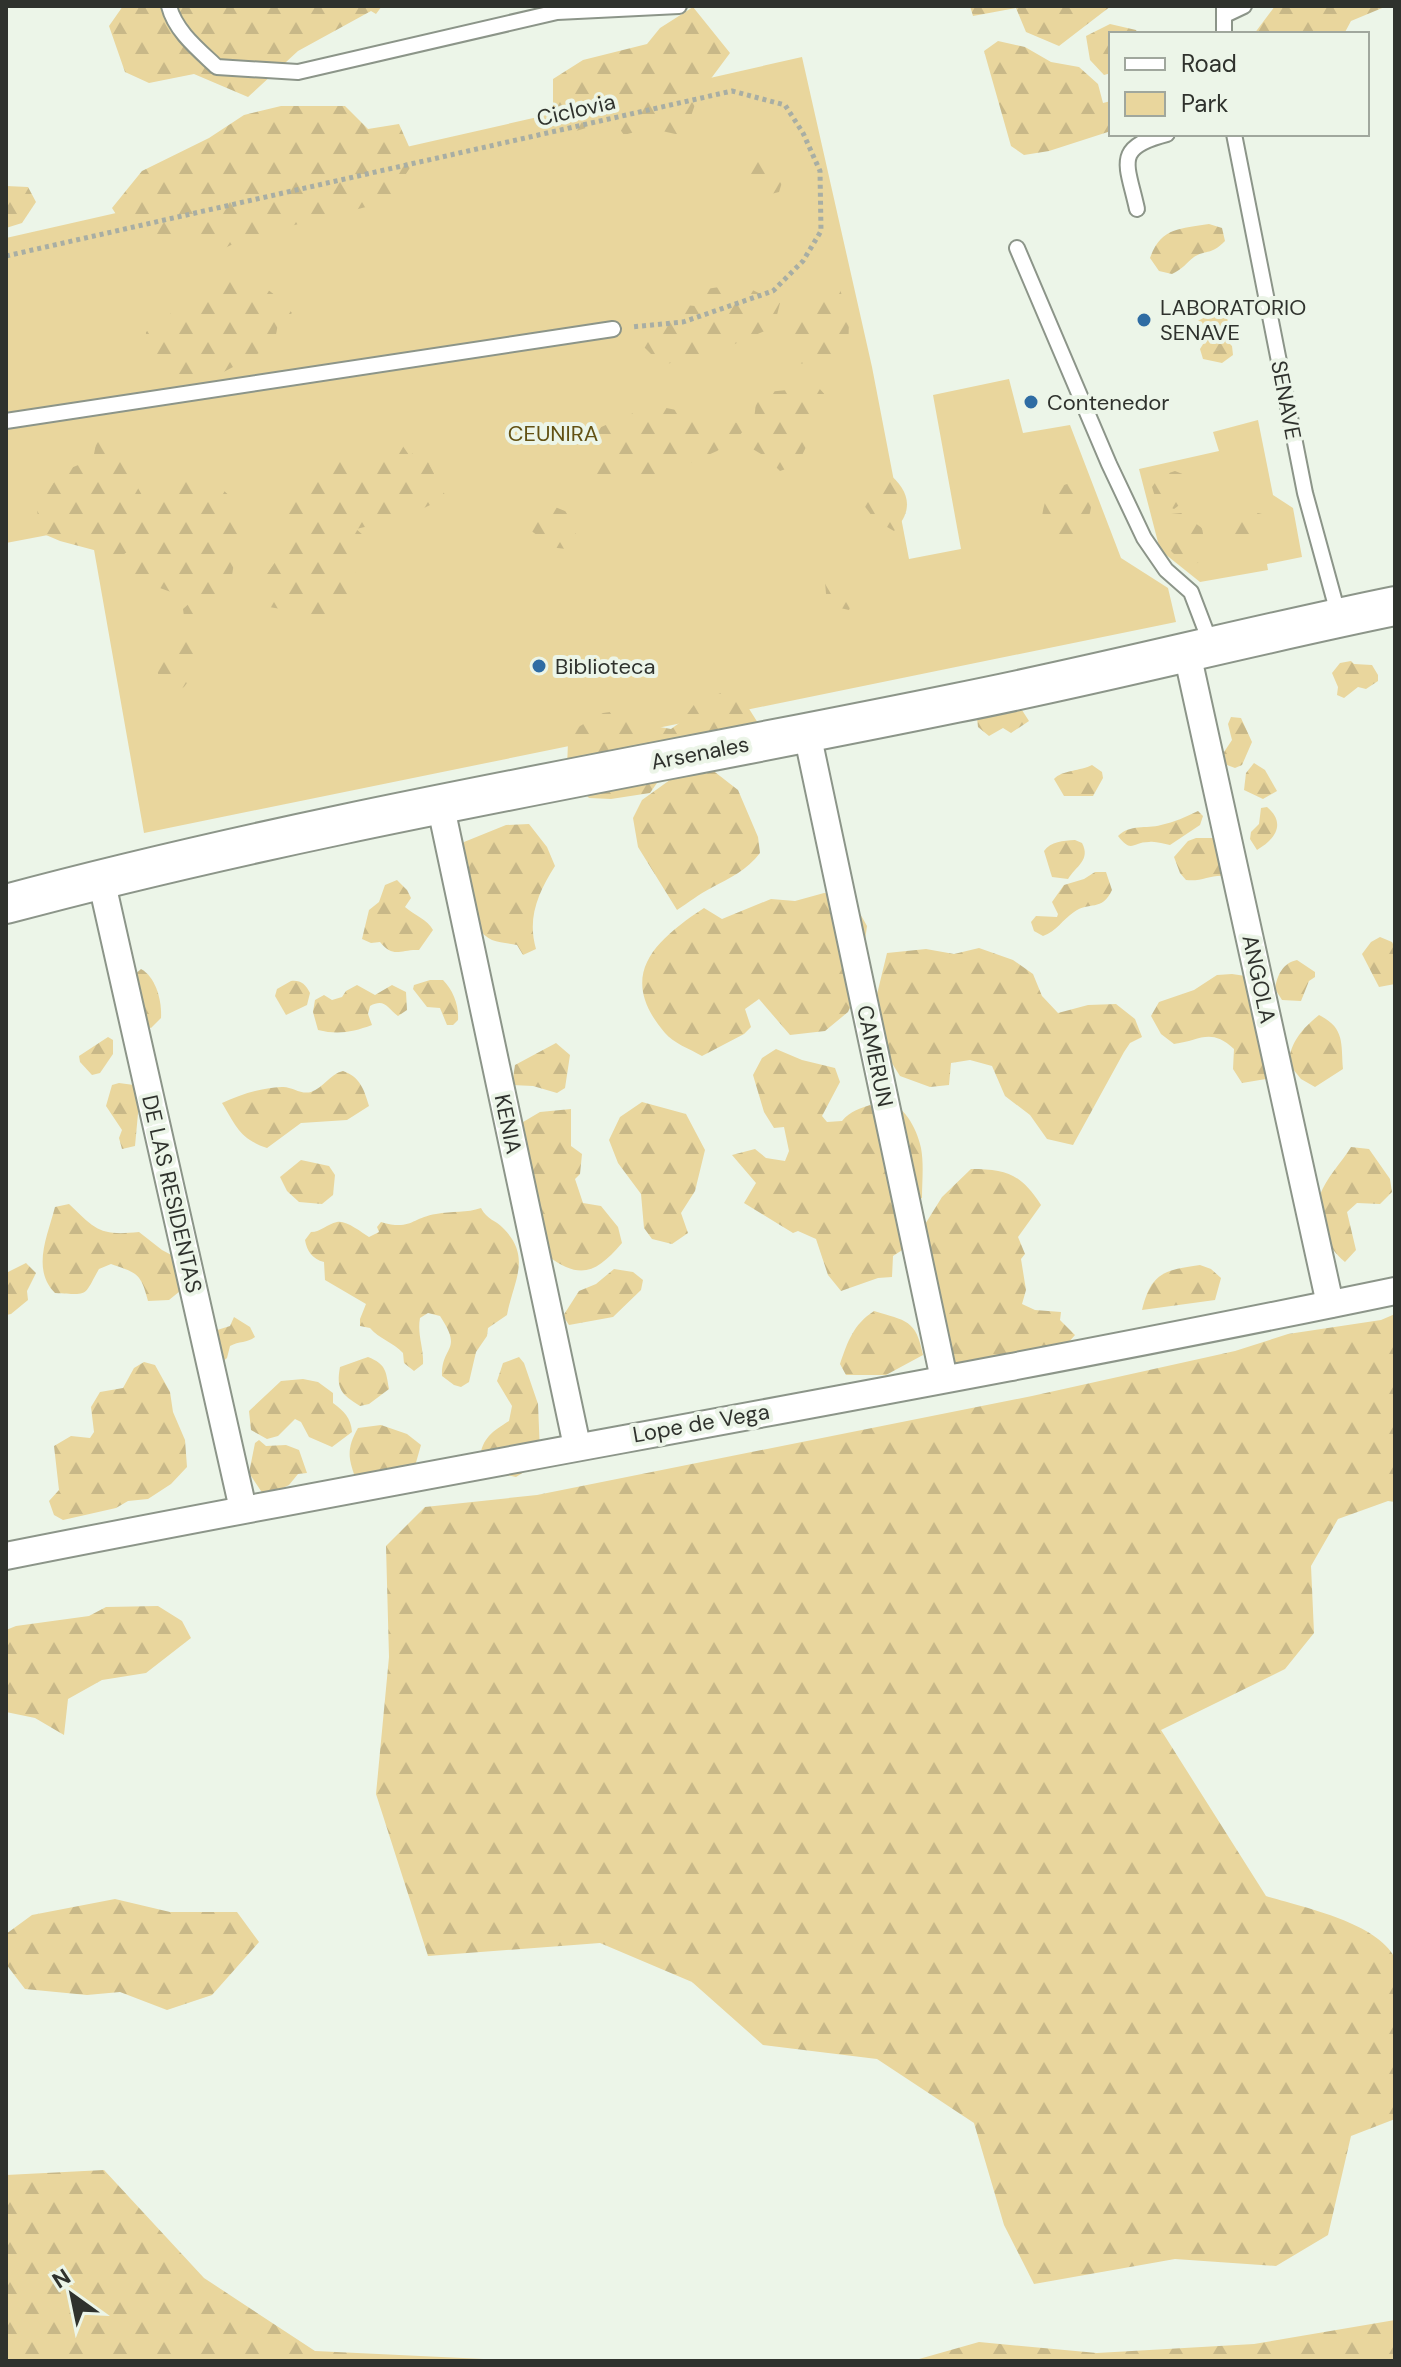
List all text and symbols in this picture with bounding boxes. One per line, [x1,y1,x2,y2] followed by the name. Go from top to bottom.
[1109,32,1369,136] legend
[1181,48,1237,79] text: Road
[534,87,618,133] street label: Ciclovia
[1181,88,1228,119] text: Park
[1160,293,1306,347] place label: LABORATORIO SENAVE
[1135,311,1153,329] marker: LABORATORIO SENAVE
[1264,358,1308,442] street label: SENAVE
[1047,388,1169,417] place label: Contenedor
[1022,393,1040,411] marker: Contenedor
[508,419,598,448] park label: CEUNIRA
[555,652,655,681] place label: Biblioteca
[530,657,548,675] marker: Biblioteca
[648,729,752,777] street label: Arsenales
[1235,932,1283,1026] street label: ANGOLA
[850,1002,900,1110] street label: CAMERUN
[135,1092,209,1296] street label: DE LAS RESIDENTAS
[488,1092,528,1156] street label: KENIA
[630,1397,772,1449] street label: Lope de Vega
[32,2255,112,2335] north arrow
[47,2262,76,2295] text: N

